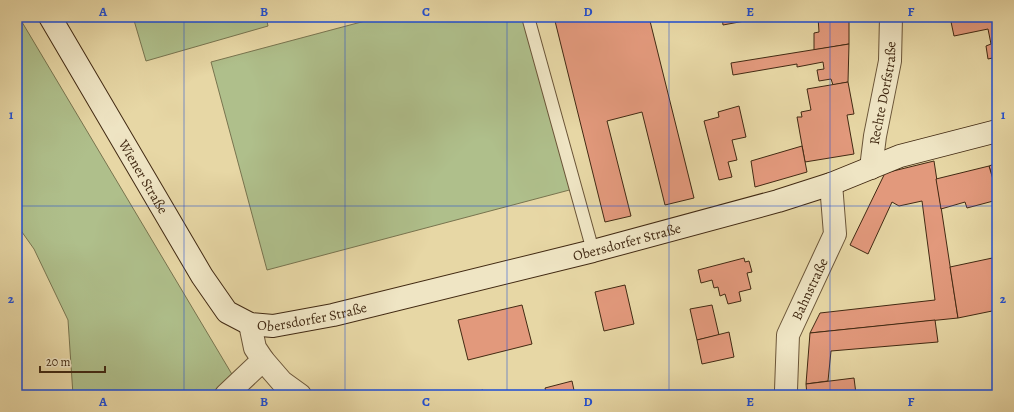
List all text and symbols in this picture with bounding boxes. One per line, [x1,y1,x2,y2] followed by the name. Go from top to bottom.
[98,3,108,20] text: A
[260,3,268,20] text: B
[422,3,430,20] text: C
[583,3,593,20] text: D
[746,3,754,20] text: E
[908,3,915,20] text: F
[865,41,900,146] street label: Rechte Dorfstraße
[9,106,14,123] text: 1
[1001,106,1006,123] text: 1
[113,135,172,218] street label: Wiener Straße
[571,219,683,266] street label: Obersdorfer Straße
[787,255,833,323] street label: Bahnstraße
[8,290,15,307] text: 2
[1000,290,1007,307] text: 2
[256,298,369,336] street label: Obersdorfer Straße
[40,348,105,374] scale bar
[46,354,70,370] text: 20 m
[98,393,108,410] text: A
[260,393,268,410] text: B
[422,393,430,410] text: C
[583,393,593,410] text: D
[746,393,754,410] text: E
[908,393,915,410] text: F

